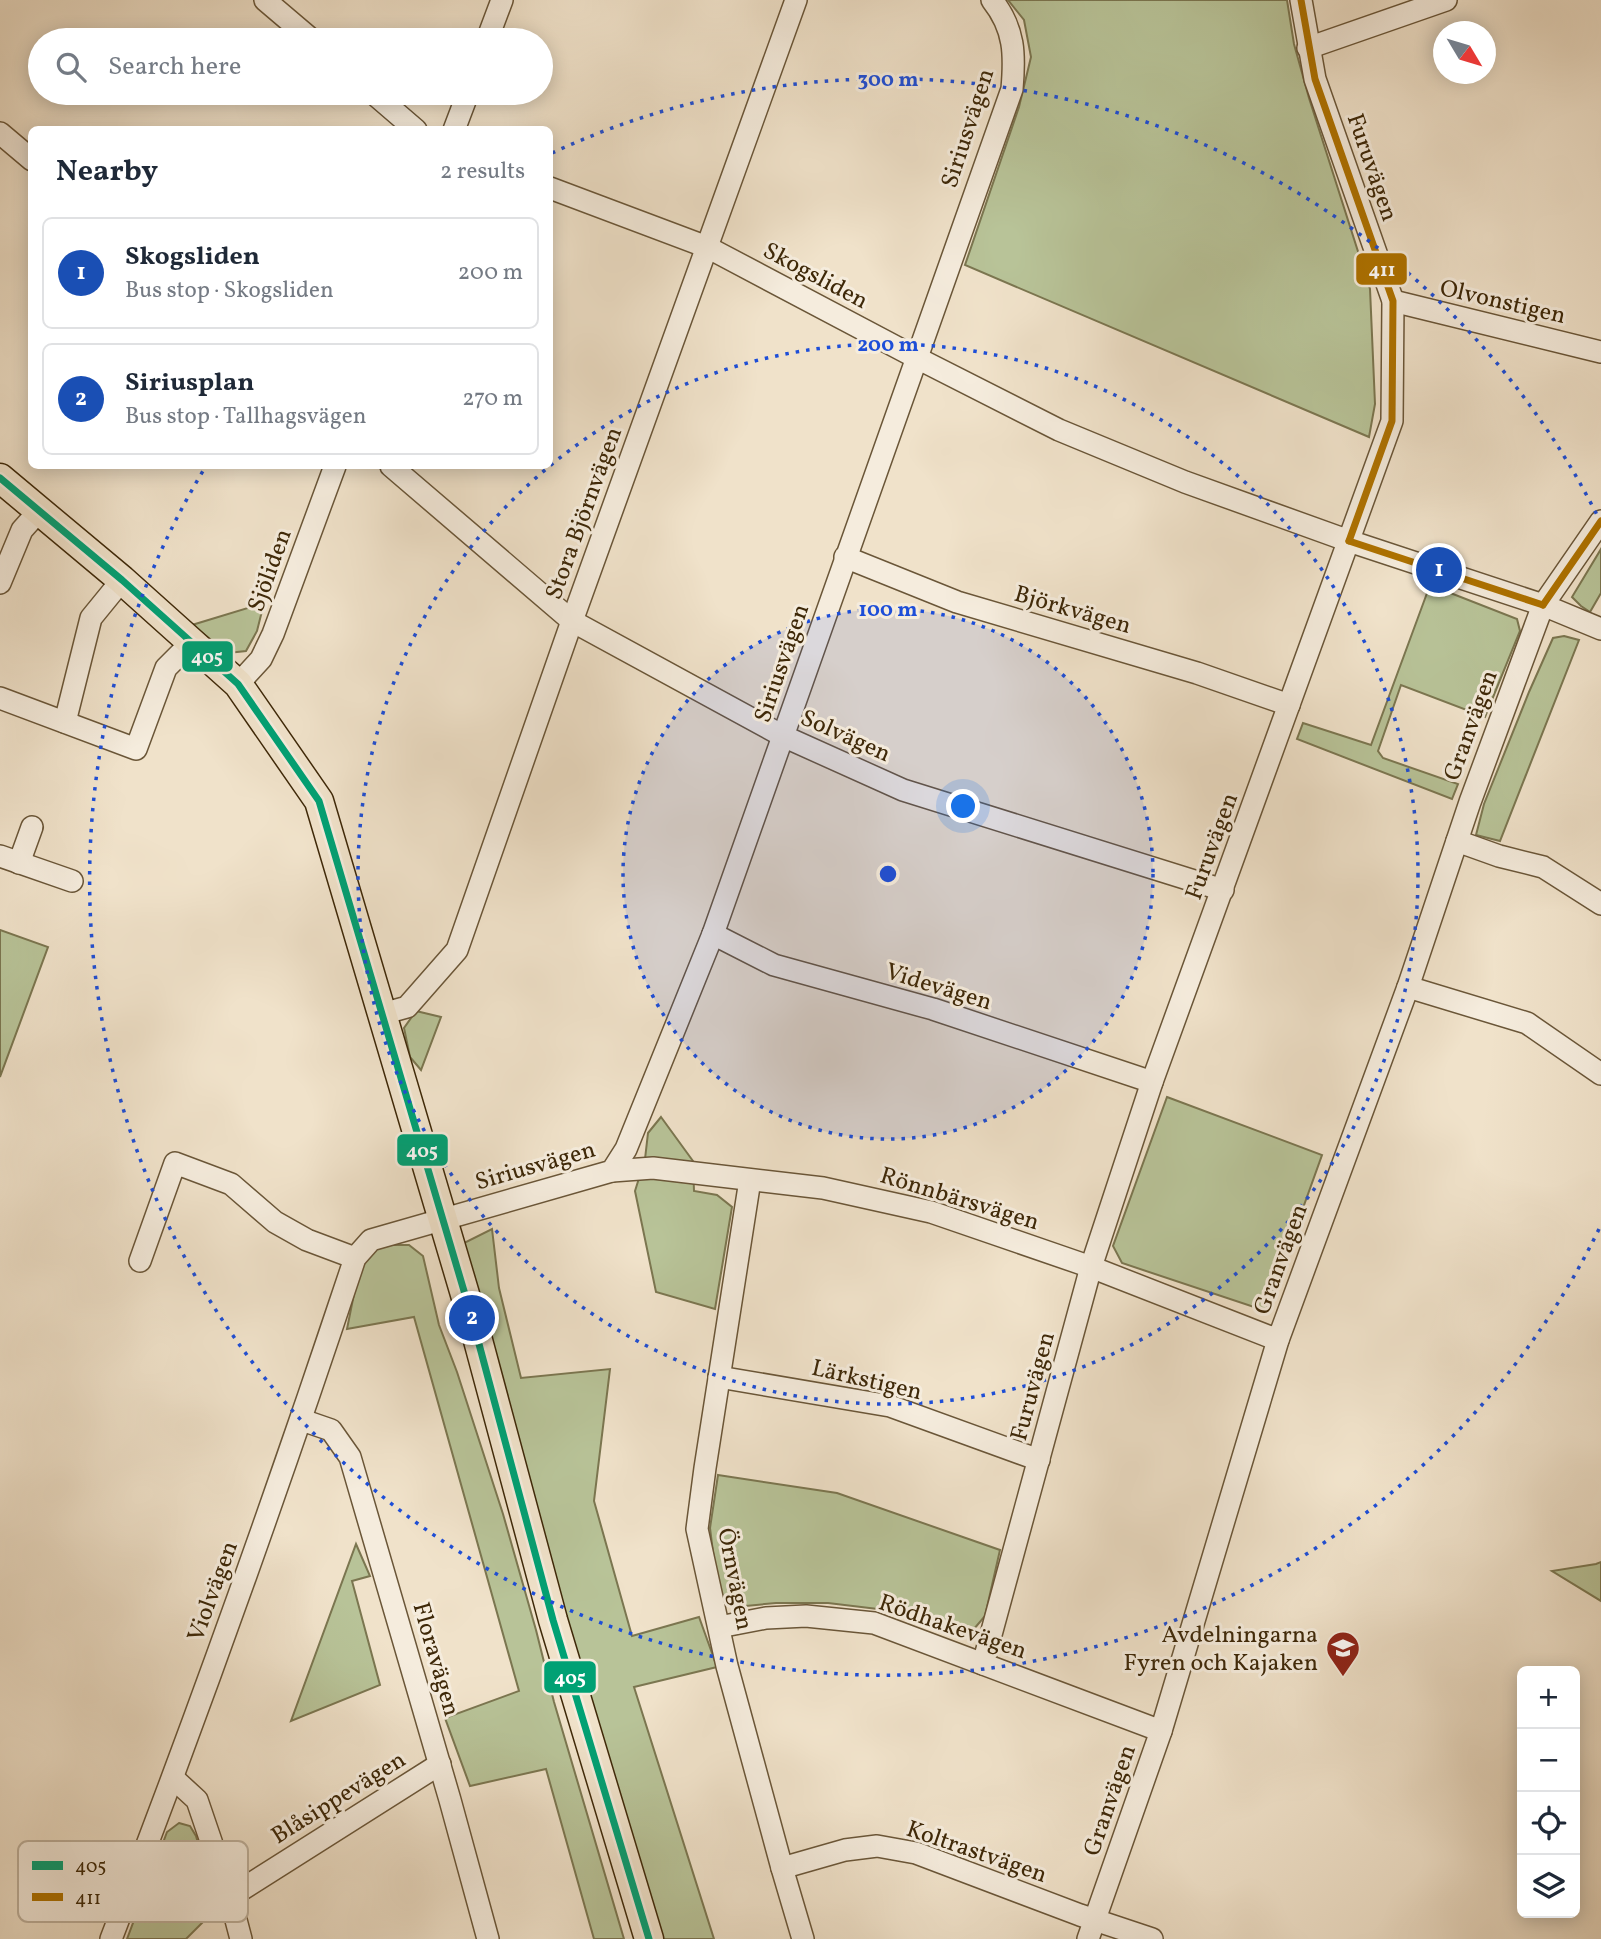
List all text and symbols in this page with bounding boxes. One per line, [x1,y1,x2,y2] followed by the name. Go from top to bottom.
[1433,21,1496,84] north arrow
[28,28,553,105] search box
[52,48,90,86] icon: search
[108,49,241,85] text: Search here
[934,65,1004,193] street label: Siriusvägen
[858,66,918,95] text: 300 m
[1337,109,1405,226] street label: Furuvägen
[56,151,158,193] text: Nearby
[440,156,525,188] text: 2 results
[756,235,874,319] street label: Skogsliden
[125,239,260,275] text: Skogsliden
[1355,252,1408,286] line badge: 411
[76,257,86,289] text: 1
[458,257,523,289] text: 200 m
[1369,258,1395,284] text: 411
[1436,272,1569,334] street label: Olvonstigen
[125,275,334,307] text: Bus stop · Skogsliden
[857,331,919,360] text: 200 m
[125,365,254,401] text: Siriusplan
[75,383,87,415] text: 2
[462,383,523,415] text: 270 m
[125,401,366,433] text: Bus stop · Tallhagsvägen
[538,423,632,605] street label: Stora Björnvägen
[240,524,302,617] street label: Sjöliden
[1416,544,1462,596] pin: 1
[1010,578,1135,644] street label: Björkvägen
[858,596,918,625] text: 100 m
[747,600,819,728] street label: Siriusvägen
[181,640,234,673] line badge: 405
[191,645,223,671] text: 405
[1436,666,1508,786] street label: Granvägen
[795,702,896,772] street label: Solvägen
[1178,788,1248,905] street label: Furuvägen
[946,789,980,823] your location
[876,862,900,886] centre of rings
[881,956,996,1020] street label: Videvägen
[396,1133,449,1167] line badge: 405
[471,1134,600,1200] street label: Siriusvägen
[406,1139,438,1165] text: 405
[876,1160,1043,1240] street label: Rönnbärsvägen
[1246,1200,1318,1320] street label: Granvägen
[449,1292,495,1344] pin: 2
[1003,1328,1065,1445] street label: Furuvägen
[808,1352,925,1410] street label: Lärkstigen
[707,1525,761,1633] street label: Örnvägen
[180,1537,248,1647] street label: Violvägen
[874,1587,1031,1669] street label: Rödhakevägen
[403,1598,468,1721] street label: Floravägen
[1124,1619,1318,1681] place label: Avdelningarna Fyren och Kajaken
[1324,1629,1362,1678] school or university icon: Avdelningarna Fyren och Kajaken
[543,1660,597,1694] line badge: 405
[554,1666,586,1692] text: 405
[1517,1666,1580,1918] map controls
[1517,1666,1580,1729] button: +
[1517,1729,1580,1792] button: −
[1076,1741,1146,1861] street label: Granvägen
[265,1744,413,1854] street label: Blåsippevägen
[1517,1792,1580,1855] button: locate
[901,1813,1051,1893] street label: Koltrastvägen
[18,1841,248,1922] legend
[75,1854,106,1880] text: 405
[1517,1855,1580,1918] button: layers
[75,1886,101,1912] text: 411

